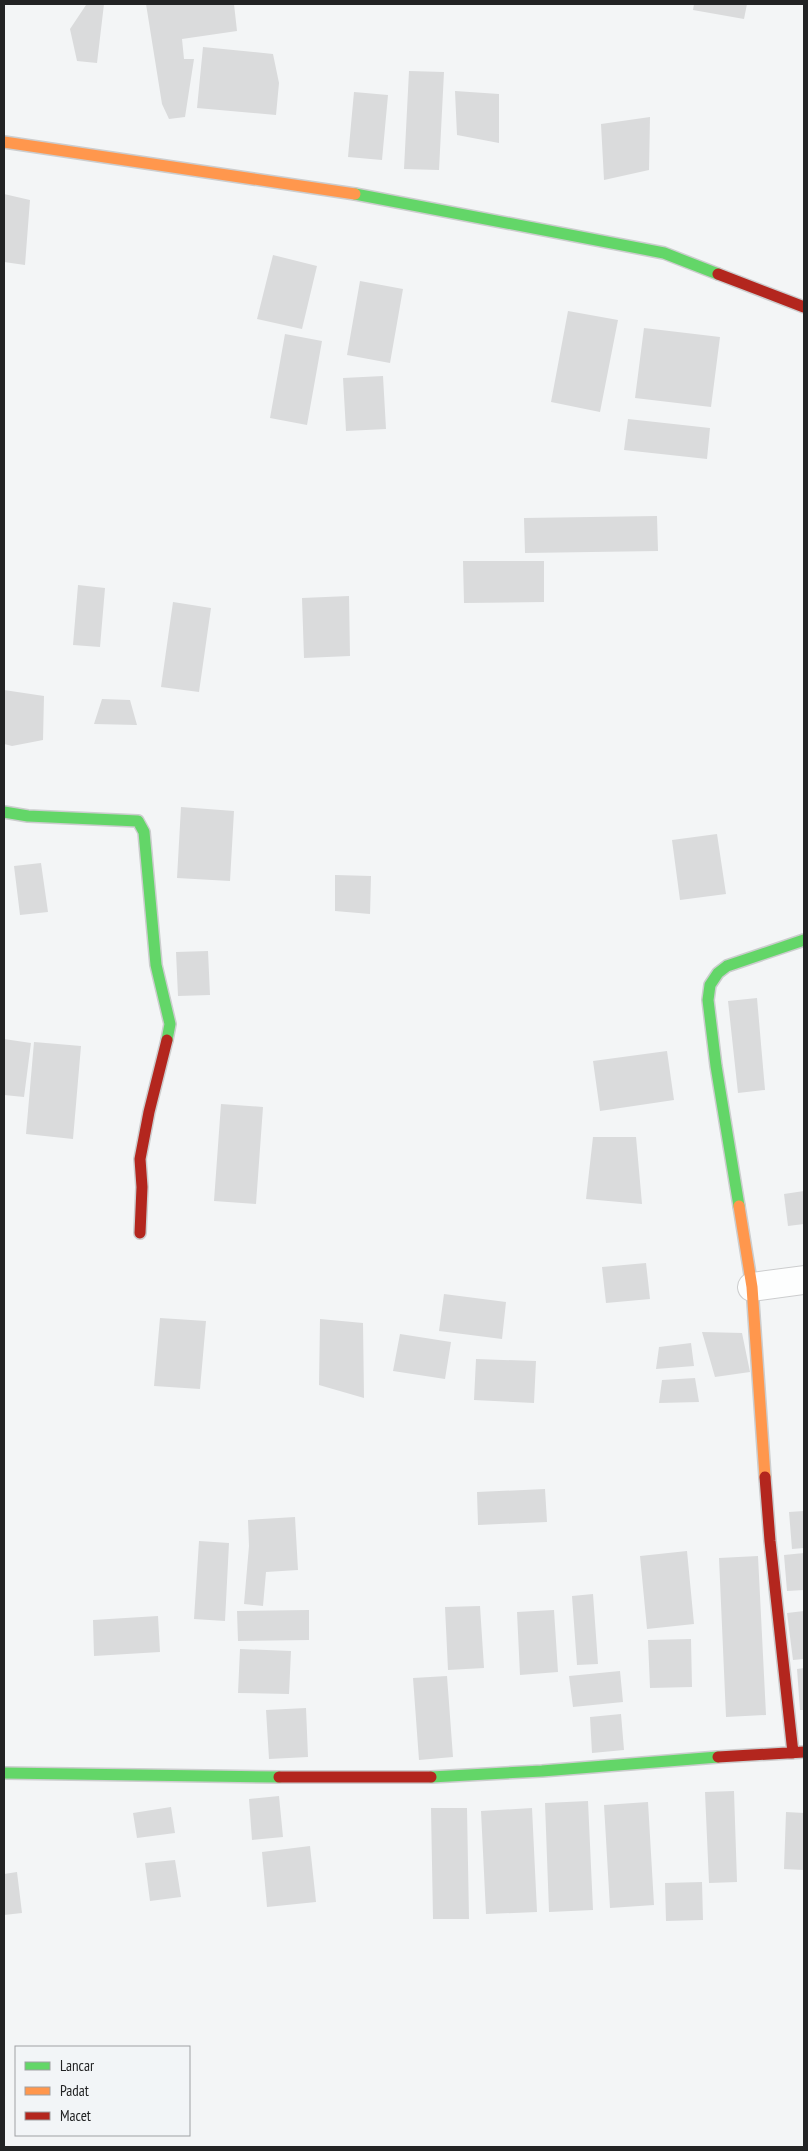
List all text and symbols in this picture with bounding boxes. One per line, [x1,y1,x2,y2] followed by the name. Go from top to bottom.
[15,2046,190,2136] legend
[60,2056,95,2075] text: Lancar
[60,2081,89,2100] text: Padat
[60,2106,91,2125] text: Macet

